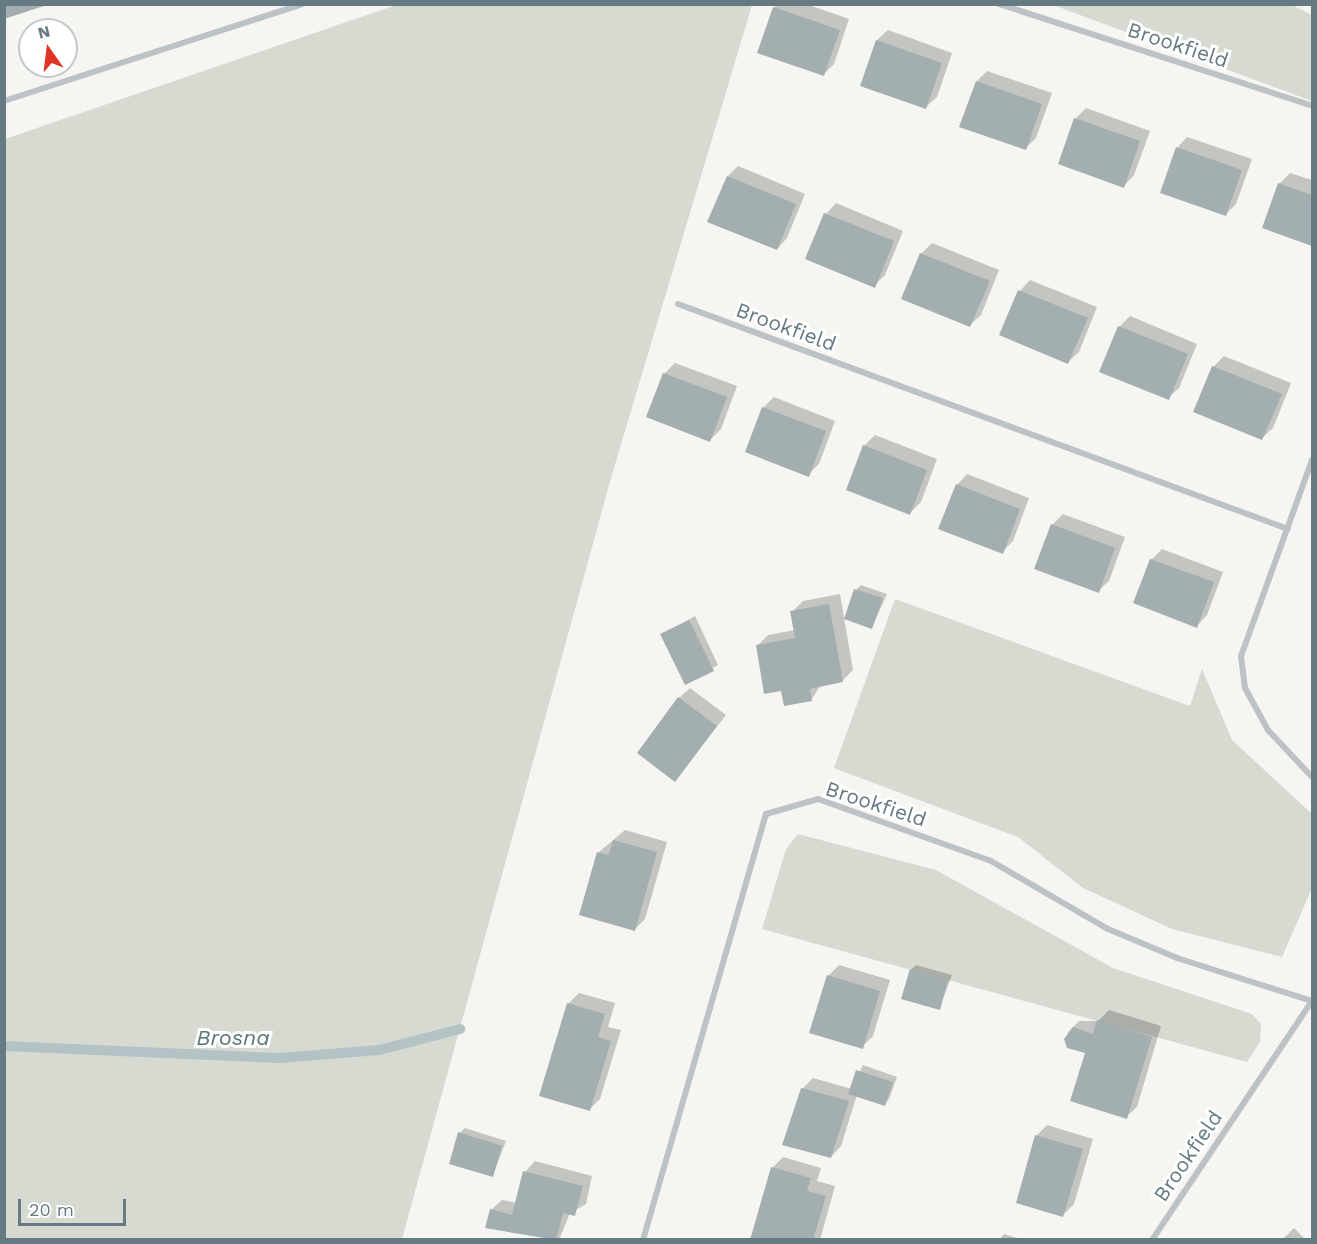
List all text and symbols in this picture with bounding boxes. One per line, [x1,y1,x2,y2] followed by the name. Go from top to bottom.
[1124,17,1232,73] street label: Brookfield
[18,18,78,78] north arrow
[36,21,52,43] text: N
[733,297,839,357] street label: Brookfield
[822,776,930,832] street label: Brookfield
[196,1025,270,1051] water label: Brosna
[1148,1106,1228,1206] street label: Brookfield
[21,1187,129,1225] scale bar
[29,1199,74,1220] text: 20 m

